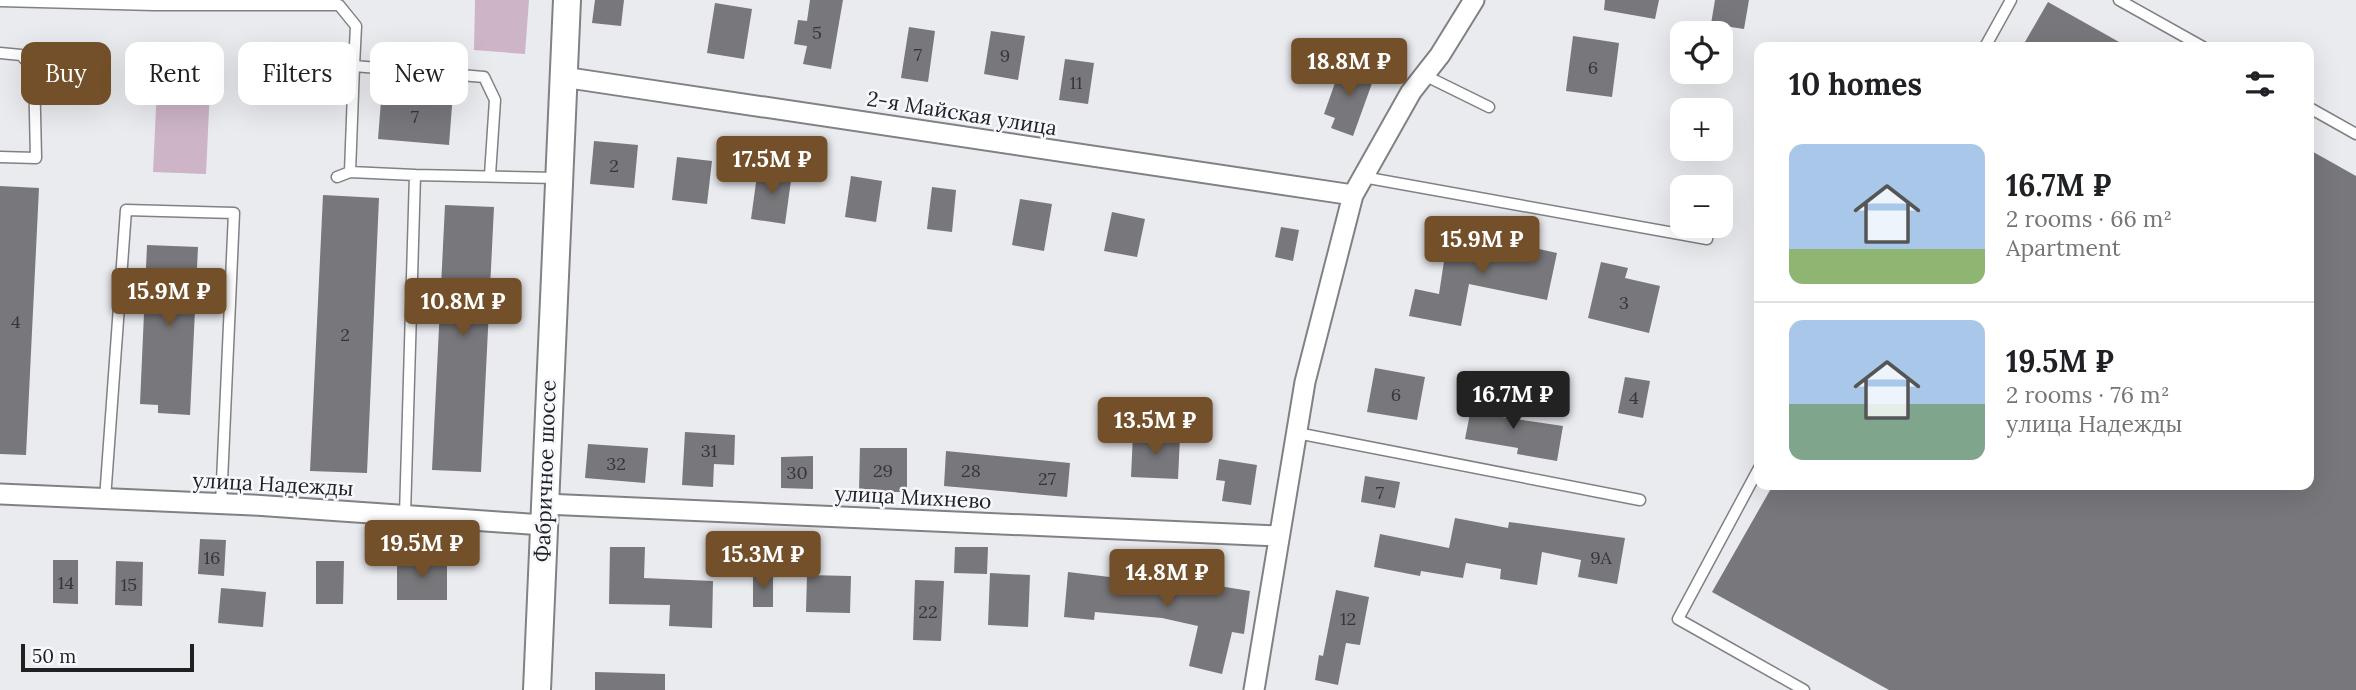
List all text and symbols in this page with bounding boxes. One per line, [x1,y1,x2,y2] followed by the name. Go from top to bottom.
[812,21,822,44] house number: 5
[1670,21,1733,238] map controls
[1670,21,1733,84] button: locate
[1284,38,1414,98] pin: 18.8M ₽
[21,42,111,105] chip: Buy
[125,42,224,105] chip: Rent
[238,42,356,105] chip: Filters
[370,42,468,105] chip: New
[914,43,922,66] house number: 7
[1000,44,1010,67] house number: 9
[1307,46,1391,75] text: 18.8M ₽
[1588,56,1598,79] house number: 6
[1789,65,1922,103] text: 10 homes
[2241,65,2279,103] icon: filters
[1069,71,1083,94] house number: 11
[865,85,1059,141] street label: 2-я Майская улица
[1670,98,1733,161] button: +
[411,105,419,128] house number: 7
[707,136,837,196] pin: 17.5M ₽
[732,144,812,173] text: 17.5M ₽
[609,154,619,177] house number: 2
[2006,166,2111,204] text: 16.7M ₽
[1845,172,1929,256] icon: home
[1670,175,1733,238] button: −
[2006,204,2172,233] text: 2 rooms · 66 m²
[1417,216,1547,276] pin: 15.9M ₽
[1440,224,1524,253] text: 15.9M ₽
[2006,233,2121,262] text: Apartment
[104,268,234,328] pin: 15.9M ₽
[127,276,211,305] text: 15.9M ₽
[398,278,528,338] pin: 10.8M ₽
[421,286,505,315] text: 10.8M ₽
[1619,291,1629,314] house number: 3
[11,310,21,333] house number: 4
[340,323,350,346] house number: 2
[2006,342,2114,380] text: 19.5M ₽
[1845,348,1929,432] icon: home
[1448,372,1578,431] pin: 16.7M ₽
[528,379,562,563] street label: Фабричное шоссе
[1473,379,1553,408] text: 16.7M ₽
[2006,380,2170,409] text: 2 rooms · 76 m²
[1391,383,1401,406] house number: 6
[1629,386,1639,409] house number: 4
[1090,398,1220,457] pin: 13.5M ₽
[1114,405,1196,434] text: 13.5M ₽
[2006,409,2182,438] text: улица Надежды
[701,439,717,462] house number: 31
[606,452,626,475] house number: 32
[873,459,893,482] house number: 29
[961,459,981,482] house number: 28
[786,461,808,484] house number: 30
[192,466,354,502] street label: улица Надежды
[1038,467,1056,490] house number: 27
[834,479,992,515] street label: улица Михнево
[1376,481,1384,504] house number: 7
[357,520,487,580] pin: 19.5M ₽
[381,528,463,557] text: 19.5M ₽
[698,532,828,591] pin: 15.3M ₽
[722,539,804,568] text: 15.3M ₽
[204,546,220,569] house number: 16
[1590,546,1613,569] house number: 9А
[1102,550,1232,609] pin: 14.8M ₽
[1125,557,1209,586] text: 14.8M ₽
[58,571,74,594] house number: 14
[121,573,137,596] house number: 15
[918,600,938,623] house number: 22
[1340,607,1356,630] house number: 12
[21,641,194,673] scale bar
[32,644,76,668] text: 50 m

